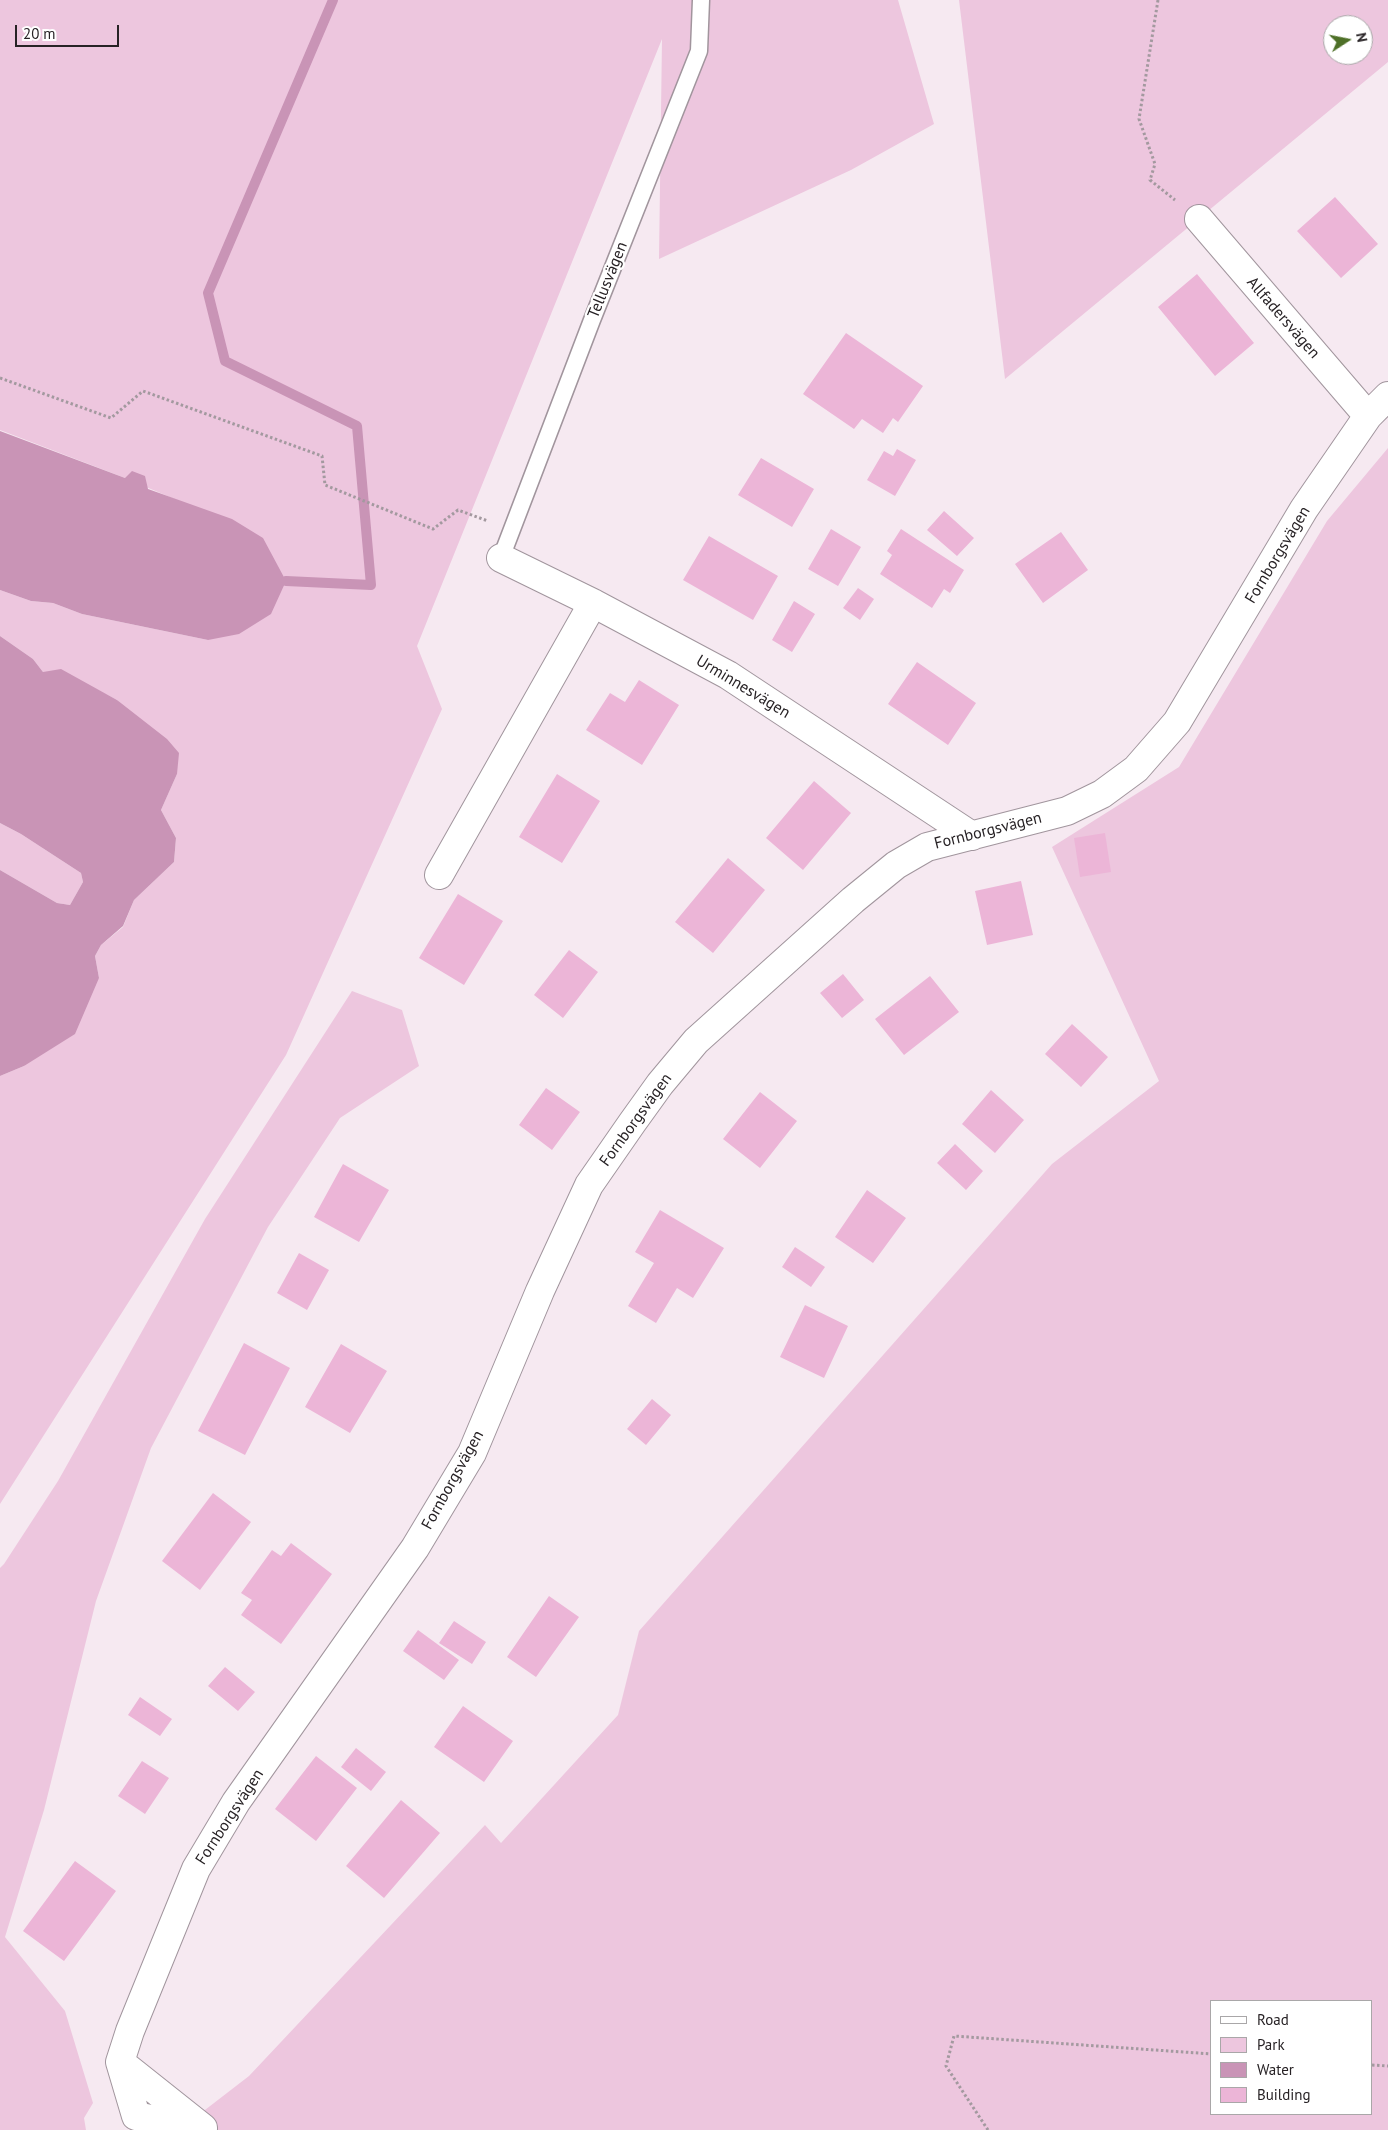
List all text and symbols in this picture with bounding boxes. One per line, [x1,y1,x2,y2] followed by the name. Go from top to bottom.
[18,15,121,47] scale bar
[1323,15,1373,65] north arrow
[23,24,56,43] text: 20 m
[1352,31,1371,44] text: N
[584,239,632,321] street label: Tellusvägen
[1242,273,1324,363] street label: Allfadersvägen
[1241,503,1315,607] street label: Fornborgsvägen
[692,651,794,723] street label: Urminnesvägen
[932,808,1044,854] street label: Fornborgsvägen
[596,1070,676,1170] street label: Fornborgsvägen
[418,1427,488,1533] street label: Fornborgsvägen
[192,1766,268,1868] street label: Fornborgsvägen
[1210,2000,1373,2115] legend
[1257,2010,1289,2029] text: Road
[1257,2035,1285,2054] text: Park
[1257,2060,1294,2079] text: Water
[1257,2085,1311,2104] text: Building

